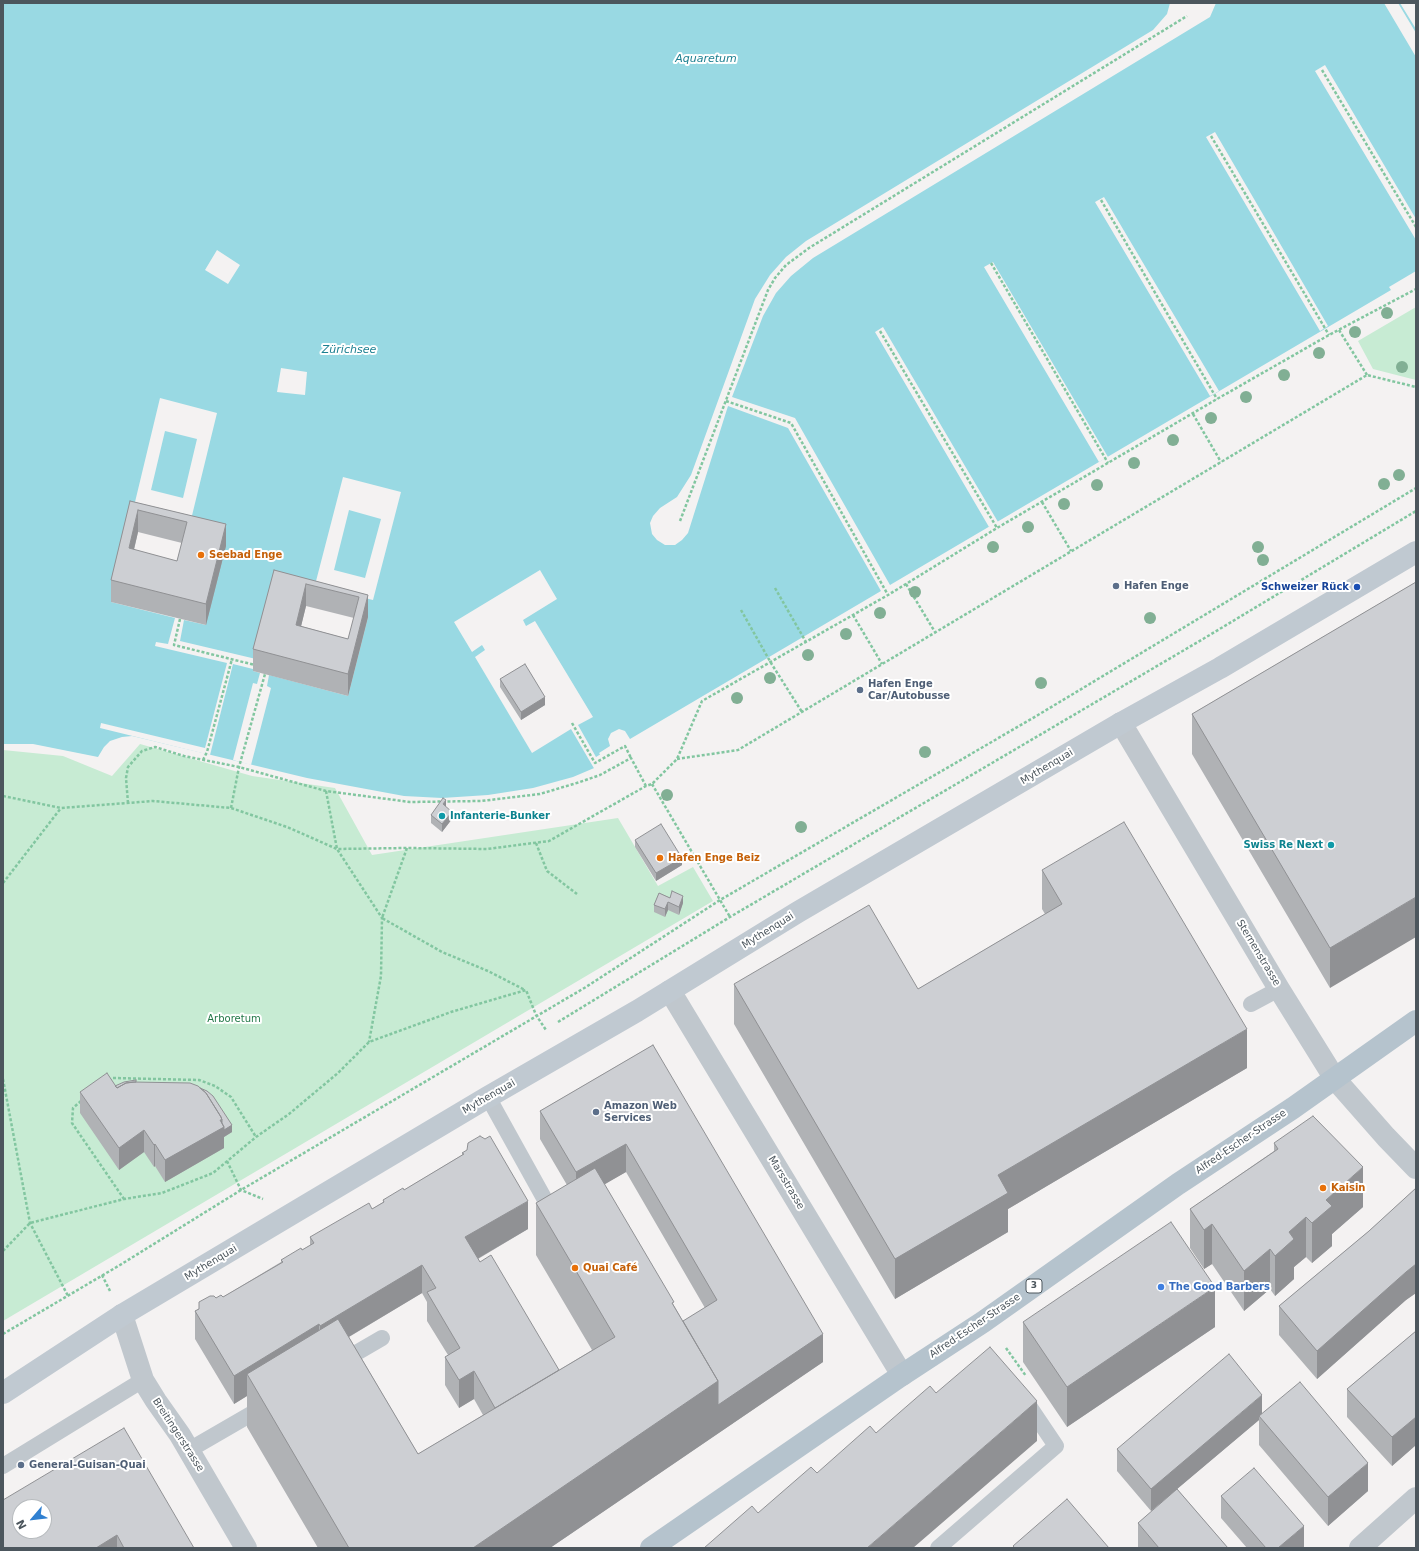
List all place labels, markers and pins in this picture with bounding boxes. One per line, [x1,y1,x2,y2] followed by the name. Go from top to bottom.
[209,549,282,561] place label: Seebad Enge
[196,550,206,560] marker: Seebad Enge
[1124,580,1189,592] place label: Hafen Enge
[1111,581,1121,591] marker: Hafen Enge
[1261,581,1349,593] place label: Schweizer Rück
[1352,582,1362,592] marker: Schweizer Rück
[868,678,950,702] place label: Hafen Enge Car/Autobusse
[855,685,865,695] marker: Hafen Enge Car/Autobusse
[450,810,550,822] place label: Infanterie-Bunker
[437,811,447,821] marker: Infanterie-Bunker
[1243,839,1323,851] place label: Swiss Re Next
[1326,840,1336,850] marker: Swiss Re Next
[668,852,760,864] place label: Hafen Enge Beiz
[655,853,665,863] marker: Hafen Enge Beiz
[604,1100,677,1124] place label: Amazon Web Services
[591,1107,601,1117] marker: Amazon Web Services
[1331,1182,1365,1194] place label: Kaisin
[1318,1183,1328,1193] marker: Kaisin
[583,1262,637,1274] place label: Quai Café
[570,1263,580,1273] marker: Quai Café
[1169,1281,1270,1293] place label: The Good Barbers
[1156,1282,1166,1292] marker: The Good Barbers
[29,1459,146,1471] place label: General-Guisan-Quai
[16,1460,26,1470] marker: General-Guisan-Quai

